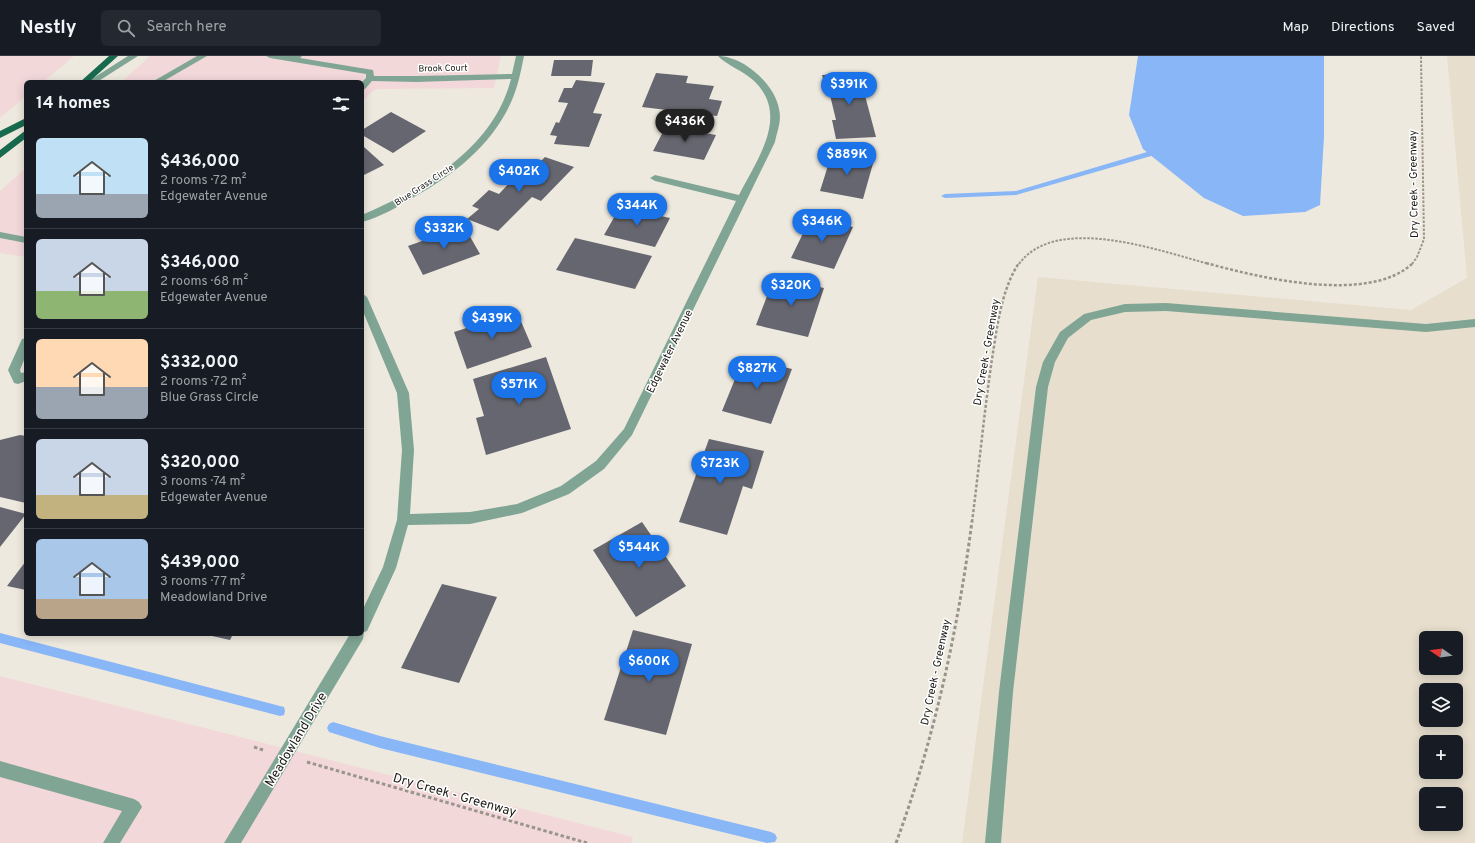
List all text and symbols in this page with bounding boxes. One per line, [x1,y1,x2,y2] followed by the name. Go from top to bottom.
[101,10,381,46] search box
[20,16,77,40] text: Nestly
[115,17,137,39] icon: search
[147,18,227,37] text: Search here
[1283,19,1309,36] text: Map
[1331,19,1395,36] text: Directions
[1417,19,1455,36] text: Saved
[418,63,468,74] street label: Brook Court
[821,72,877,106] pin: $391K
[830,77,868,93] text: $391K
[36,93,110,115] text: 14 homes
[330,93,352,115] icon: filters
[657,109,713,143] pin: $436K
[664,114,706,130] text: $436K
[1406,130,1422,238] street label: Dry Creek - Greenway
[819,142,875,176] pin: $889K
[826,147,868,163] text: $889K
[160,151,240,173] text: $436,000
[68,154,116,202] icon: home
[491,159,547,193] pin: $402K
[393,162,456,209] street label: Blue Grass Circle
[498,164,540,180] text: $402K
[160,173,246,189] text: 2 rooms · 72 m²
[160,189,268,205] text: Edgewater Avenue
[609,193,665,227] pin: $344K
[616,198,658,214] text: $344K
[794,209,850,243] pin: $346K
[801,214,843,230] text: $346K
[416,216,472,250] pin: $332K
[424,221,464,237] text: $332K
[160,252,240,274] text: $346,000
[68,255,116,303] icon: home
[763,273,819,307] pin: $320K
[160,274,248,290] text: 2 rooms · 68 m²
[770,278,812,294] text: $320K
[160,290,268,306] text: Edgewater Avenue
[971,298,1003,407] street label: Dry Creek - Greenway
[464,306,520,340] pin: $439K
[644,307,696,395] street label: Edgewater Avenue
[471,311,513,327] text: $439K
[160,352,239,374] text: $332,000
[68,355,116,403] icon: home
[729,356,785,390] pin: $827K
[737,361,777,377] text: $827K
[491,372,547,406] pin: $571K
[160,374,246,390] text: 2 rooms · 72 m²
[500,377,538,393] text: $571K
[160,390,258,406] text: Blue Grass Circle
[692,451,748,485] pin: $723K
[160,452,240,474] text: $320,000
[68,455,116,503] icon: home
[700,456,740,472] text: $723K
[160,474,245,490] text: 3 rooms · 74 m²
[160,490,268,506] text: Edgewater Avenue
[611,535,667,569] pin: $544K
[618,540,660,556] text: $544K
[160,552,240,574] text: $439,000
[68,555,116,603] icon: home
[160,574,245,590] text: 3 rooms · 77 m²
[160,590,267,606] text: Meadowland Drive
[918,618,954,726] street label: Dry Creek - Greenway
[1419,631,1463,675] north arrow
[1419,631,1463,831] map controls
[621,649,677,683] pin: $600K
[628,654,670,670] text: $600K
[1419,683,1463,727] button: layers
[262,690,331,790] street label: Meadowland Drive
[1419,735,1463,779] button: +
[391,771,518,821] street label: Dry Creek - Greenway
[1419,787,1463,831] button: −

